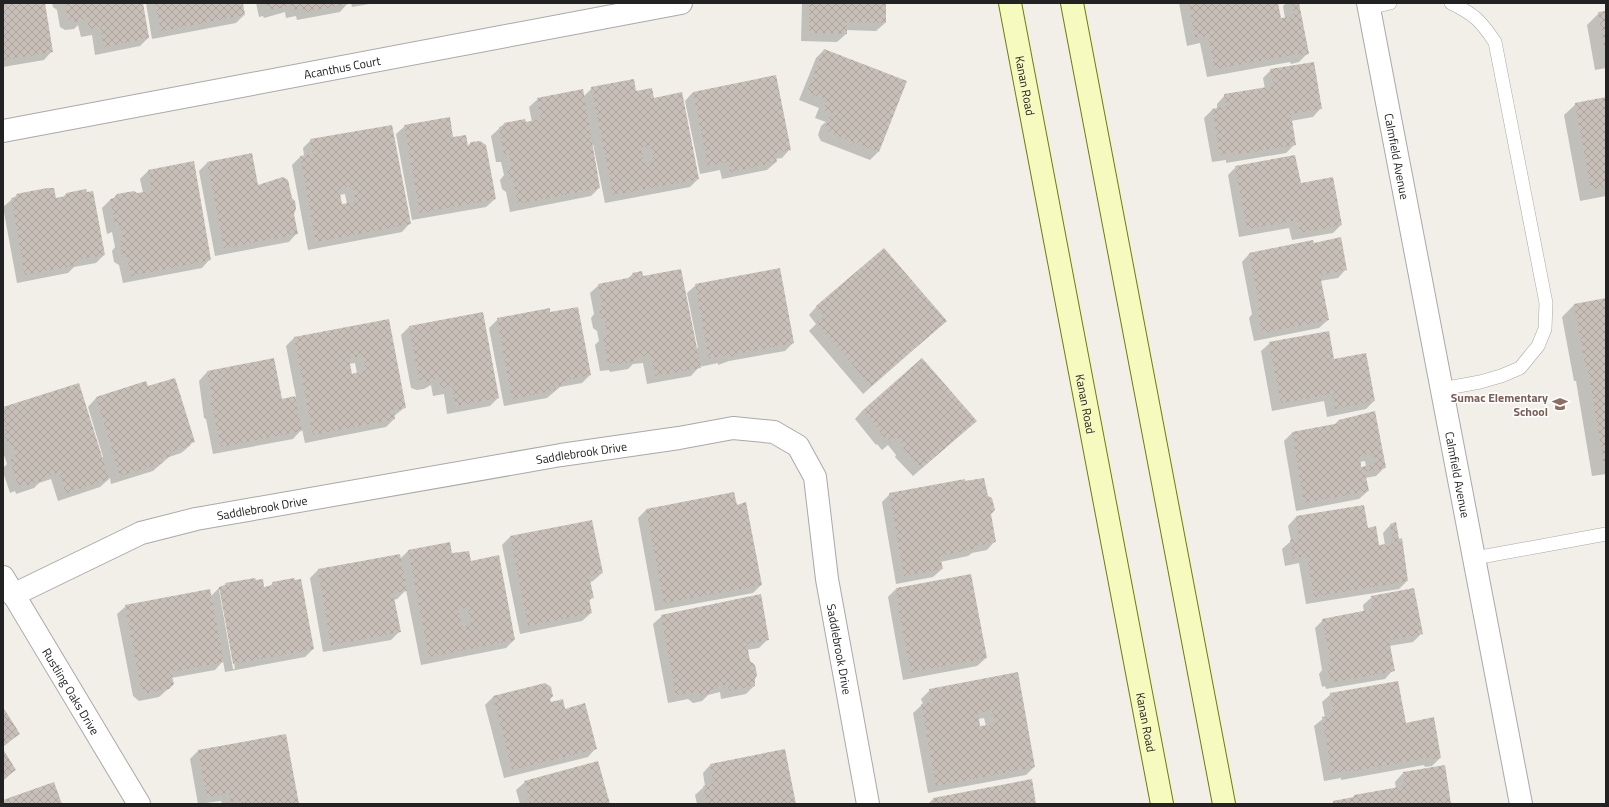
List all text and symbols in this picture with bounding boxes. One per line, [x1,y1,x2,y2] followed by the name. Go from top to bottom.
[302,50,383,84] street label: Acanthus Court
[1011,54,1041,117] street label: Kanan Road
[1380,112,1415,201] street label: Calmfield Avenue
[1071,372,1101,435] street label: Kanan Road
[1451,388,1548,421] place label: Sumac Elementary School
[1551,395,1569,413] school or university icon: Sumac Elementary School
[1441,430,1476,519] street label: Calmfield Avenue
[534,436,628,469] street label: Saddlebrook Drive
[215,490,309,525] street label: Saddlebrook Drive
[822,602,857,696] street label: Saddlebrook Drive
[38,644,105,738] street label: Rustling Oaks Drive
[1132,691,1161,754] street label: Kanan Road

